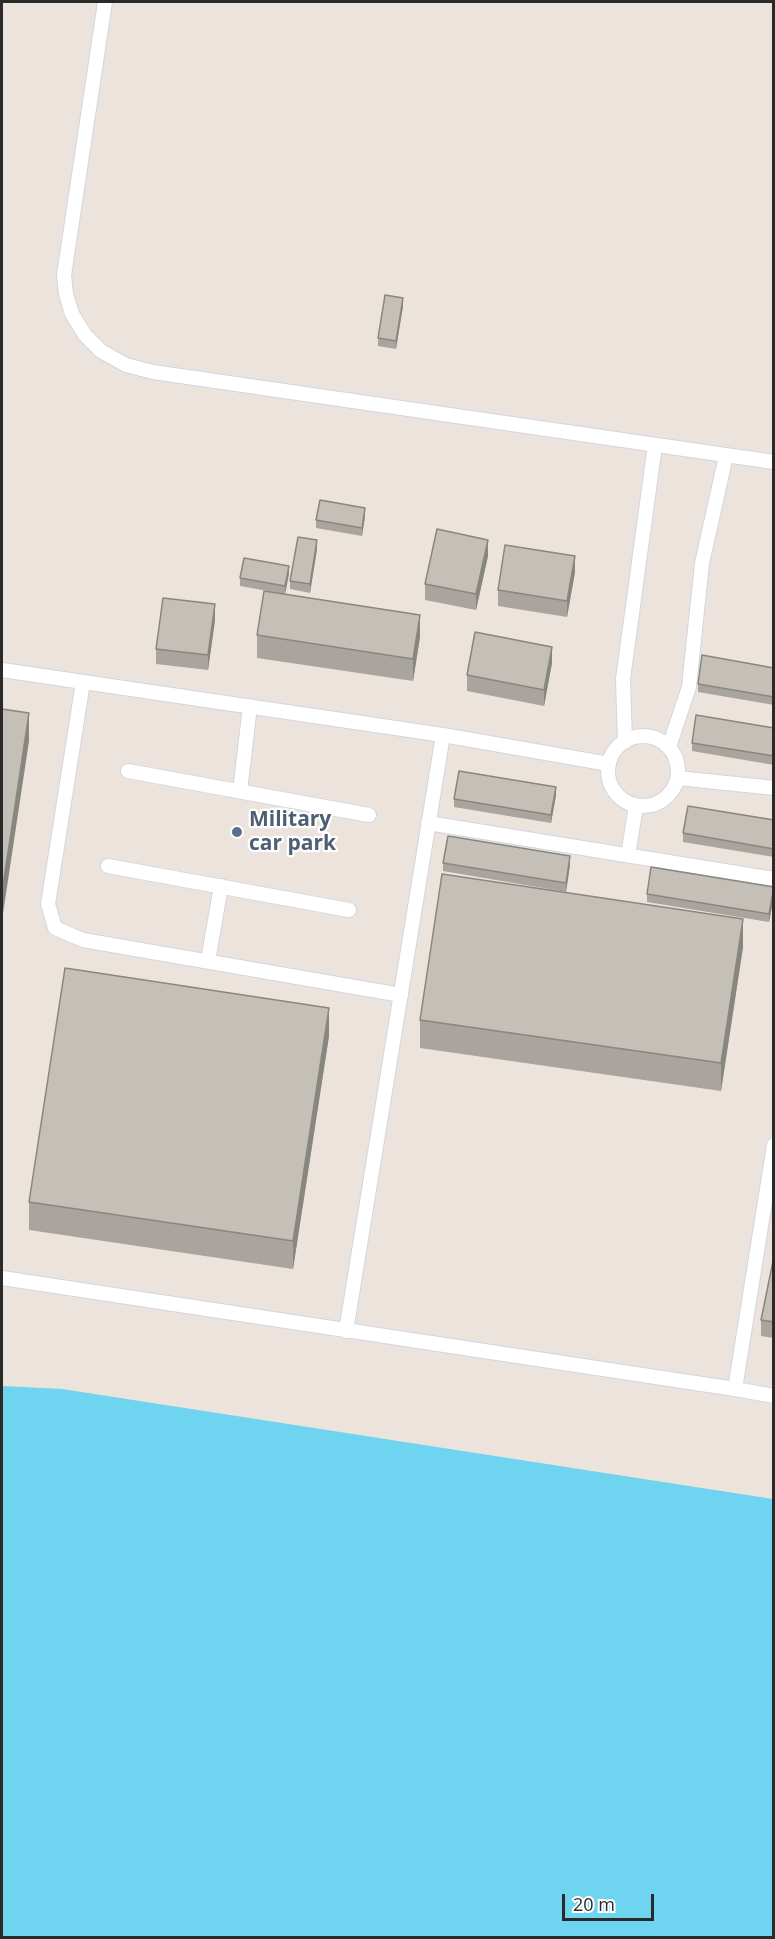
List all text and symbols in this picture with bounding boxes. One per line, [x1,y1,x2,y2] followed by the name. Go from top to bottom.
[249,807,336,857] place label: Military car park
[230,825,244,839] marker: Military car park
[565,1882,656,1920] scale bar
[573,1892,615,1916] text: 20 m

